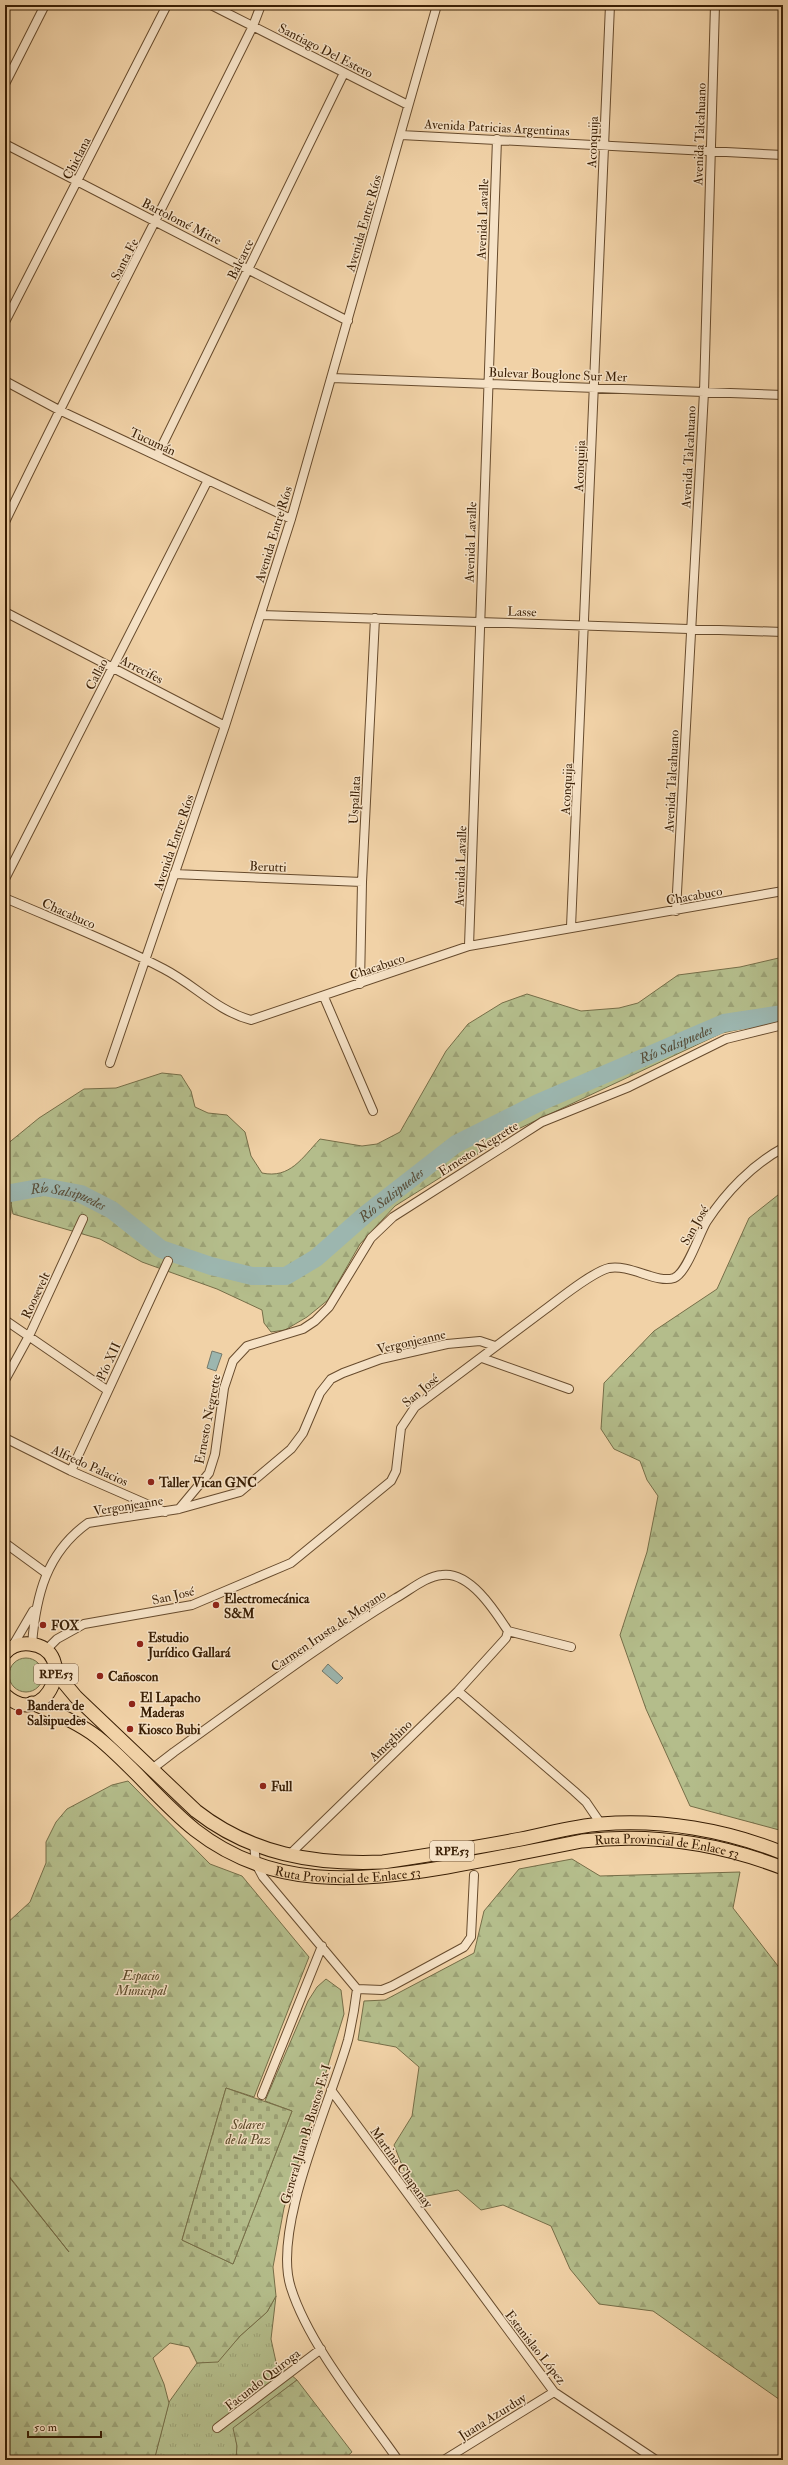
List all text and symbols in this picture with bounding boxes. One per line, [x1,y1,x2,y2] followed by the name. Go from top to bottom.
[275,20,376,82] street label: Santiago Del Estero
[690,82,710,187] street label: Avenida Talcahuano
[584,115,602,169] street label: Aconquija
[423,116,571,140] street label: Avenida Patricias Argentinas
[59,134,95,182] street label: Chiclana
[342,172,386,275] street label: Avenida Entre Ríos
[474,178,492,261] street label: Avenida Lavalle
[139,195,225,249] street label: Bartolomé Mitre
[108,235,142,283] street label: Santa Fe
[224,236,258,282] street label: Balcarce
[488,365,628,385] street label: Bulevar Bouglone Sur Mer
[678,405,700,510] street label: Avenida Talcahuano
[127,424,178,460] street label: Tucumán
[571,439,589,493] street label: Aconquija
[251,484,296,585] street label: Avenida Entre Ríos
[462,501,480,584] street label: Avenida Lavalle
[507,603,537,621] street label: Lasse
[116,652,166,688] street label: Arrecifes
[82,656,112,693] street label: Callao
[661,729,683,834] street label: Avenida Talcahuano
[558,762,576,816] street label: Aconquija
[346,775,365,825] street label: Uspallata
[150,792,198,893] street label: Avenida Entre Ríos
[452,825,470,908] street label: Avenida Lavalle
[249,858,287,876] street label: Berutti
[665,883,724,909] street label: Chacabuco
[39,895,98,933] street label: Chacabuco
[348,950,407,984] street label: Chacabuco
[636,1021,716,1068] water label: Río Salsipuedes
[436,1118,522,1180] street label: Ernesto Negrette
[354,1164,428,1226] water label: Río Salsipuedes
[28,1179,110,1215] water label: Río Salsipuedes
[677,1202,713,1248] street label: San José
[18,1269,54,1321] street label: Roosevelt
[375,1326,448,1358] street label: Vergonjeanne
[93,1340,125,1383] street label: Pío XII
[399,1370,443,1411] street label: San José
[191,1372,225,1466] street label: Ernesto Negrette
[48,1441,131,1490] street label: Alfredo Palacios
[158,1475,257,1491] place label: Taller Vican GNC
[146,1477,156,1487] marker: Taller Vican GNC
[92,1492,165,1519] street label: Vergonjeanne
[150,1583,197,1609] street label: San José
[268,1586,390,1676] street label: Carmen Irusta de Moyano
[224,1591,310,1622] place label: Electromecánica S&M
[211,1600,221,1610] marker: Electromecánica S&M
[51,1618,80,1634] place label: FOX
[38,1620,48,1630] marker: FOX
[147,1630,231,1662] place label: Estudio Jurídico Gallará
[135,1639,145,1649] marker: Estudio Jurídico Gallará
[34,1664,78,1684] road number: RPE53
[108,1669,159,1685] place label: Cañoscon
[95,1671,105,1681] marker: Cañoscon
[139,1690,201,1721] place label: El Lapacho Maderas
[27,1698,86,1730] place label: Bandera de Salsipuedes
[127,1699,137,1709] marker: El Lapacho Maderas
[14,1707,24,1717] marker: Bandera de Salsipuedes
[365,1716,415,1766] street label: Ameghino
[138,1722,201,1738] place label: Kiosco Bubi
[125,1724,135,1734] marker: Kiosco Bubi
[271,1779,293,1795] place label: Full
[258,1781,268,1791] marker: Full
[594,1831,741,1862] street label: Ruta Provincial de Enlace 53
[430,1841,474,1861] road number: RPE53
[273,1863,422,1887] street label: Ruta Provincial de Enlace 53
[115,1968,167,1999] park label: Espacio Municipal
[277,2062,335,2206] street label: General Juan B. Bustos Ex I
[225,2117,271,2148] park label: Solares de la Paz
[366,2124,436,2212] street label: Martina Chapanay
[501,2307,570,2389] street label: Estanislao López
[222,2345,304,2414] street label: Facundo Quiroga
[455,2390,530,2445] street label: Juana Azurduy
[28,2413,101,2439] scale bar
[34,2420,58,2435] text: 50 m

